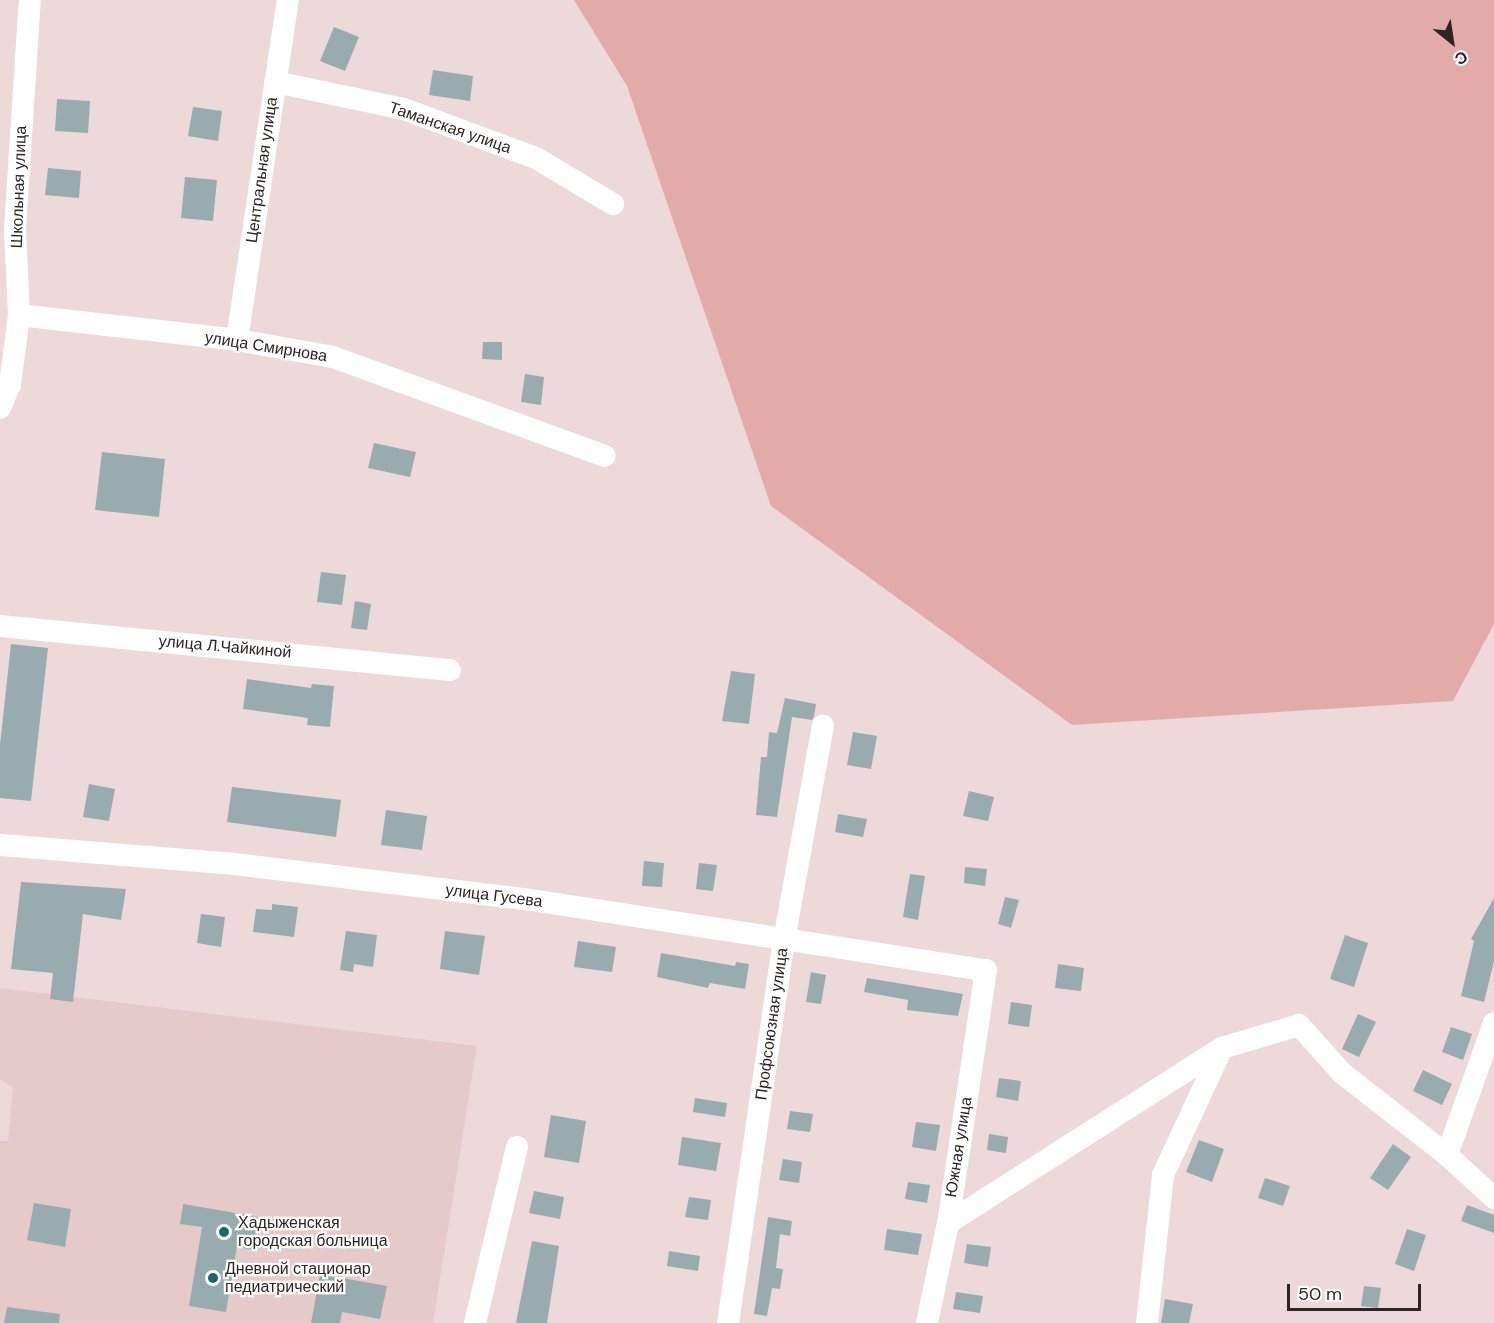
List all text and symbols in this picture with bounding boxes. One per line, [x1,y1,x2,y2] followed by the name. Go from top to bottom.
[1422,12,1482,72] north arrow
[1451,46,1472,70] text: С
[242,96,282,244] street label: Центральная улица
[386,98,514,158] street label: Таманская улица
[7,125,31,249] street label: Школьная улица
[203,328,329,366] street label: улица Смирнова
[158,632,292,662] street label: улица Л.Чайкиной
[444,881,544,911] street label: улица Гусева
[752,947,792,1101] street label: Профсоюзная улица
[942,1095,976,1199] street label: Южная улица
[238,1213,388,1251] place label: Хадыженская городская больница
[215,1223,233,1241] marker: Хадыженская городская больница
[225,1259,371,1297] place label: Дневной стационар педиатрический
[206,1271,220,1285] marker: Дневной стационар педиатрический
[1290,1272,1424,1310] scale bar
[1298,1282,1342,1306] text: 50 m

